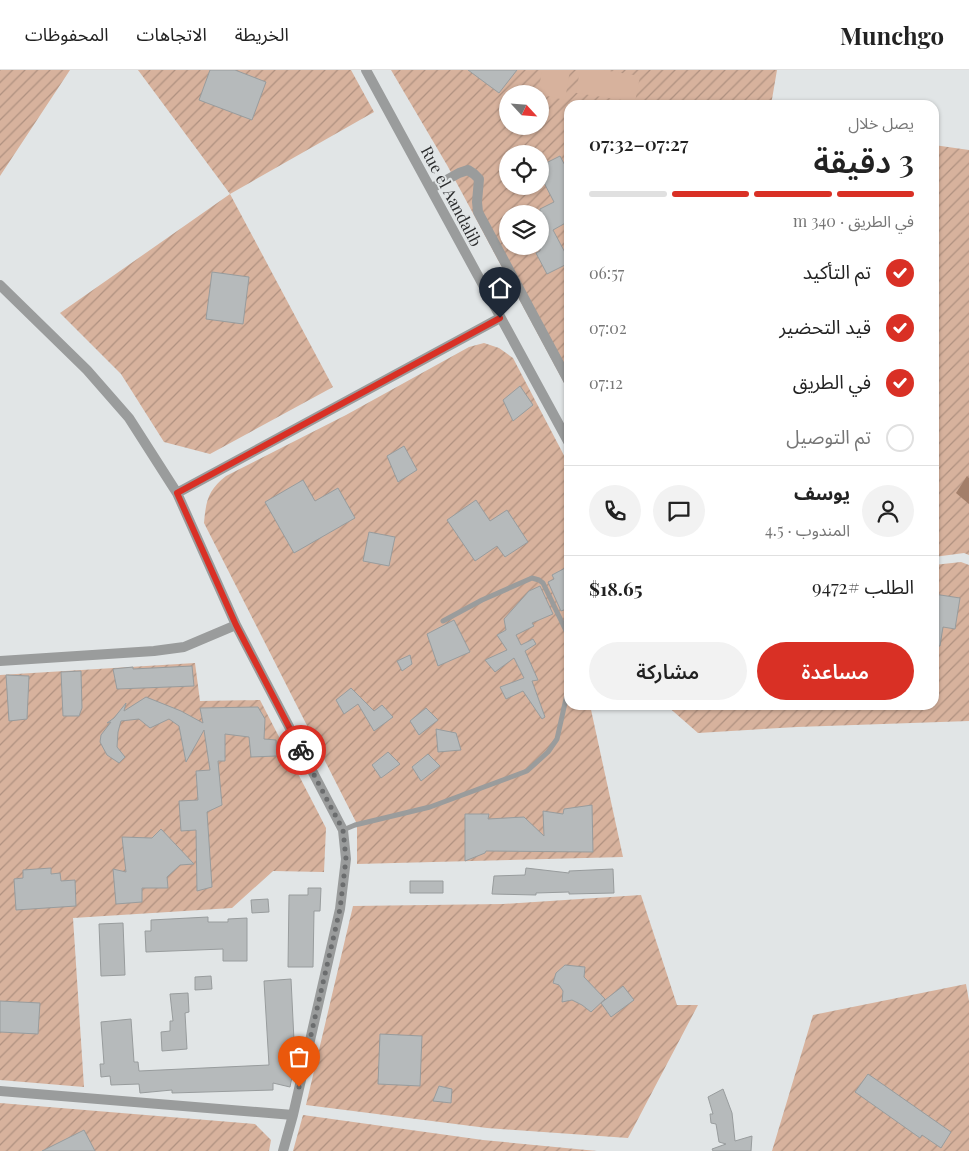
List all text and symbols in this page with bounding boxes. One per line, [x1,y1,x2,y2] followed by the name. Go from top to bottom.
[840,19,944,51] text: Munchgo
[25,22,109,46] text: المحفوظات
[137,22,207,46] text: الاتجاهات
[235,22,289,46] text: الخريطة
[499,85,549,135] north arrow
[499,85,549,255] map controls
[848,112,914,133] text: يصل خلال
[589,130,688,156] text: 07:27–07:32
[814,138,914,181] text: 3 دقيقة
[417,142,487,250] street label: Rue el Aandalib
[499,145,549,195] button: locate
[499,205,549,255] button: layers
[793,210,914,231] text: في الطريق · 340 m
[803,258,871,284] text: تم التأكيد
[886,259,914,287] icon: check
[589,262,624,283] text: 06:57
[479,267,521,318] pin
[486,274,514,302] icon: home
[779,313,871,339] text: قيد التحضير
[886,314,914,342] icon: check
[589,317,627,338] text: 07:02
[793,368,871,394] text: في الطريق
[886,369,914,397] icon: check
[589,372,623,393] text: 07:12
[786,423,871,449] text: تم التوصيل
[794,479,850,505] text: يوسف
[589,485,641,537] button: phone
[653,485,705,537] button: chat
[862,485,914,537] button: person
[765,519,850,540] text: المندوب · 4.5
[812,573,914,599] text: الطلب #9472
[589,575,642,601] text: $18.65
[589,642,747,700] button: مشاركة
[757,642,914,700] button: مساعدة
[276,725,326,775] courier
[287,736,315,764] icon: bike
[278,1036,320,1087] pin
[285,1043,313,1071] icon: bag

